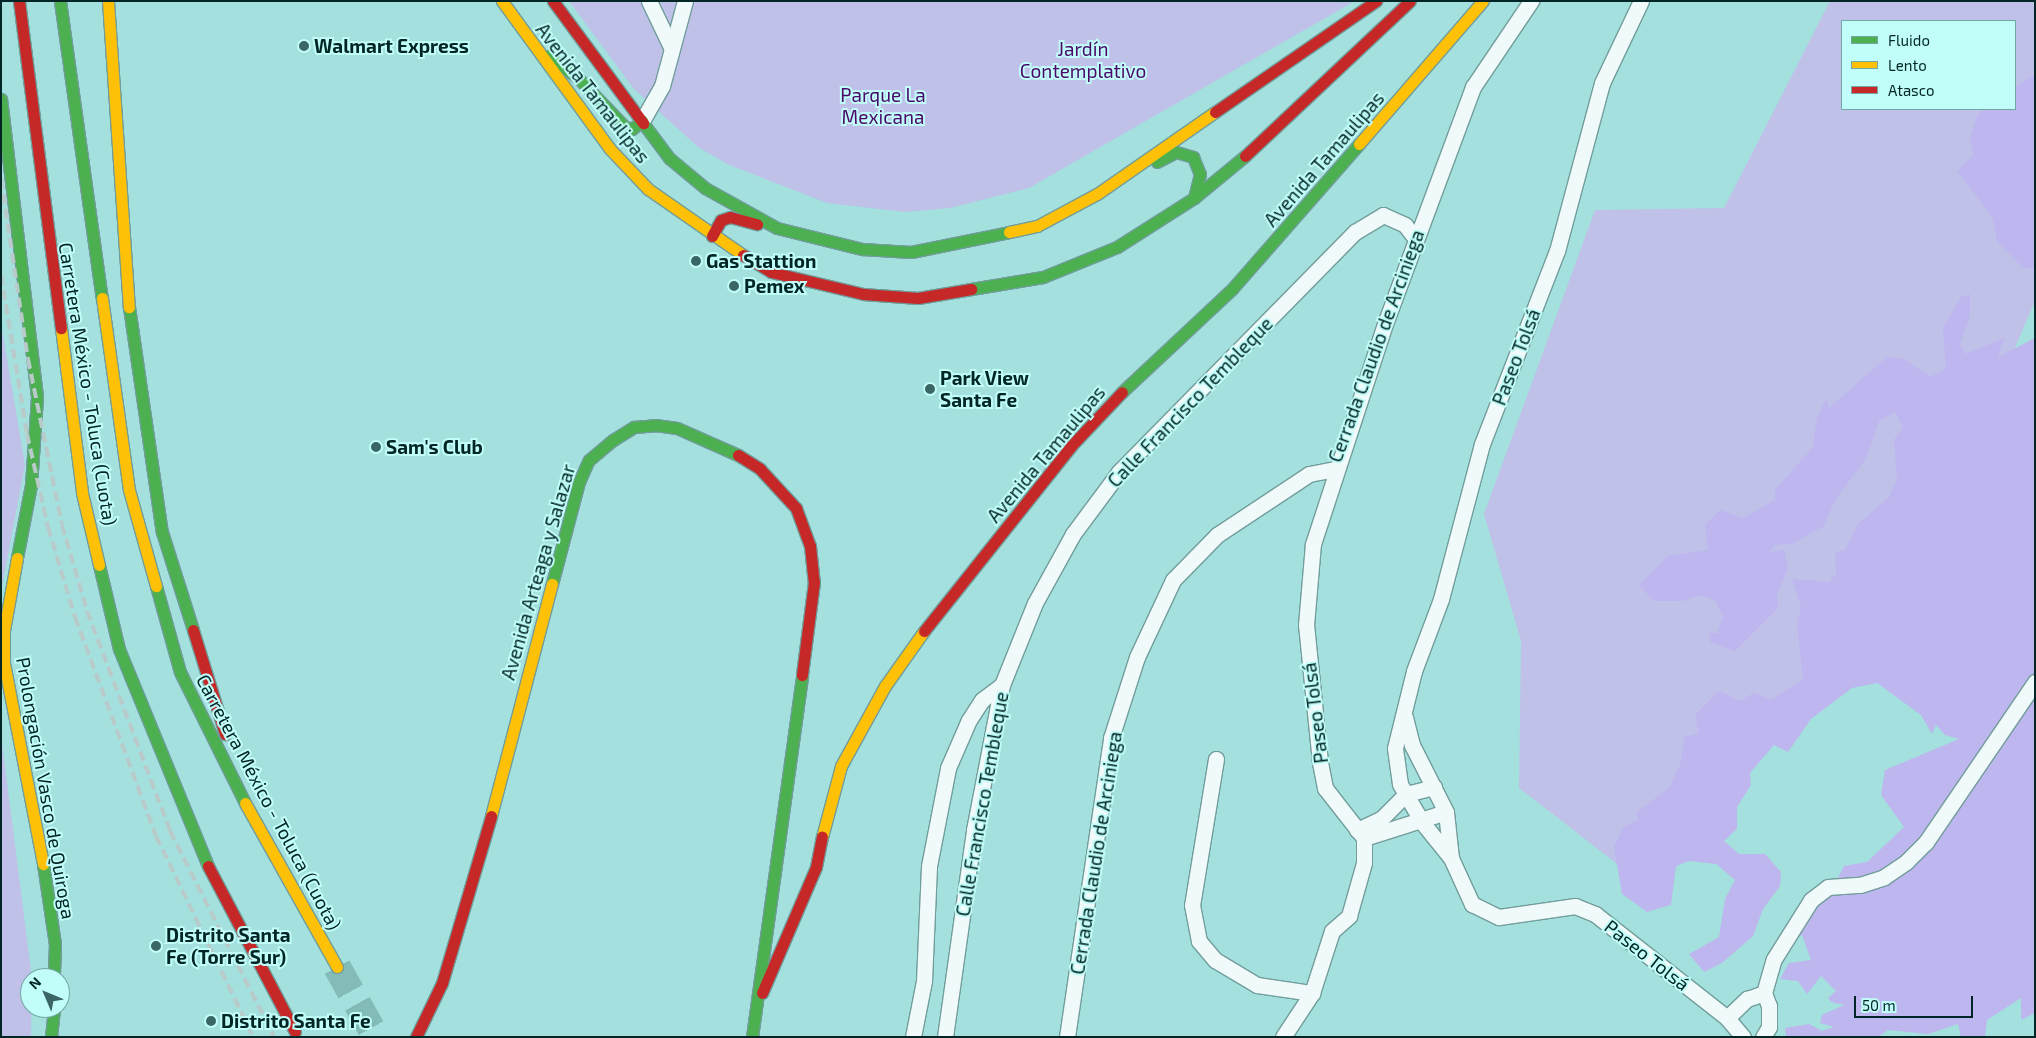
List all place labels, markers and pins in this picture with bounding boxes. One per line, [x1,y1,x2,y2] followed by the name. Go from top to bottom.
[314,35,469,57] place label: Walmart Express
[298,40,310,52] marker: Walmart Express
[706,250,816,272] place label: Gas Stattion
[690,255,702,267] marker: Gas Stattion
[744,275,805,297] place label: Pemex
[728,280,740,292] marker: Pemex
[940,367,1030,411] place label: Park View Santa Fe
[924,383,936,395] marker: Park View Santa Fe
[386,436,483,458] place label: Sam's Club
[370,441,382,453] marker: Sam's Club
[166,924,291,968] place label: Distrito Santa Fe (Torre Sur)
[150,940,162,952] marker: Distrito Santa Fe (Torre Sur)
[221,1010,371,1032] place label: Distrito Santa Fe
[205,1015,217,1027] marker: Distrito Santa Fe

